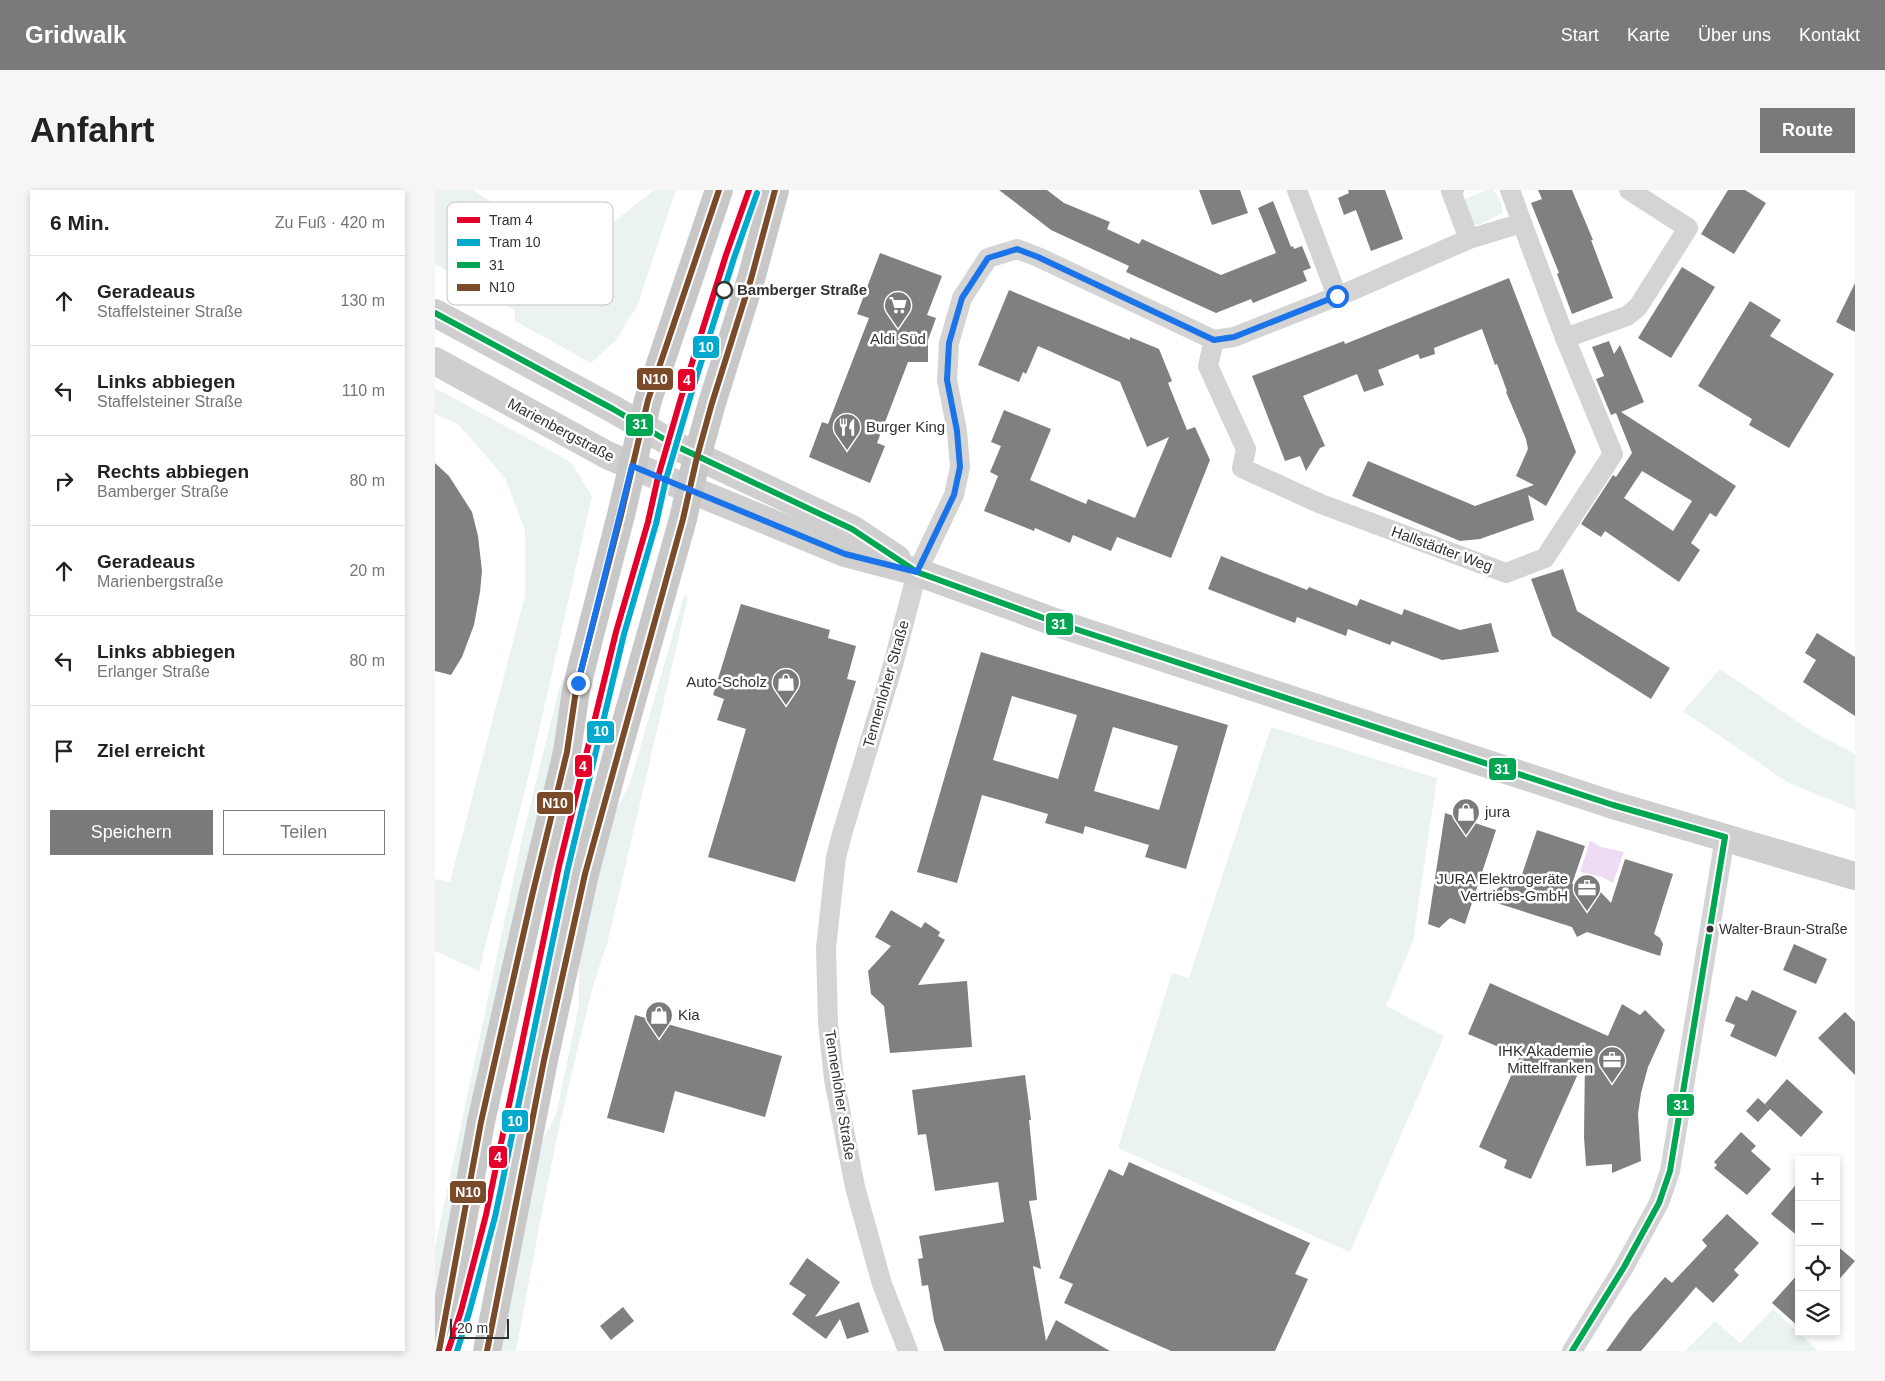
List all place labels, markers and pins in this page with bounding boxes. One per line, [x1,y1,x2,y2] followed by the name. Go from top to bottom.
[715,281,733,299] marker: Bamberger Straße
[737,281,867,298] place label: Bamberger Straße
[883,290,913,329] supermarket icon: Aldi Süd
[870,330,926,347] place label: Aldi Süd
[832,412,862,451] restaurant icon: Burger King
[866,418,945,435] place label: Burger King
[771,667,801,706] shop icon: Auto-Scholz
[686,673,767,690] place label: Auto-Scholz
[1451,797,1481,836] shop icon: jura
[1484,803,1511,820] place label: jura
[1436,870,1568,904] place label: JURA Elektrogeräte Vertriebs-GmbH
[1572,873,1602,912] office icon: JURA Elektrogeräte Vertriebs-GmbH
[1719,921,1848,937] place label: Walter-Braun-Straße
[1705,924,1715,934] marker: Walter-Braun-Straße
[644,1000,674,1039] shop icon: Kia
[678,1006,700,1023] place label: Kia
[1498,1042,1593,1076] place label: IHK Akademie Mittelfranken
[1597,1045,1627,1084] office icon: IHK Akademie Mittelfranken

